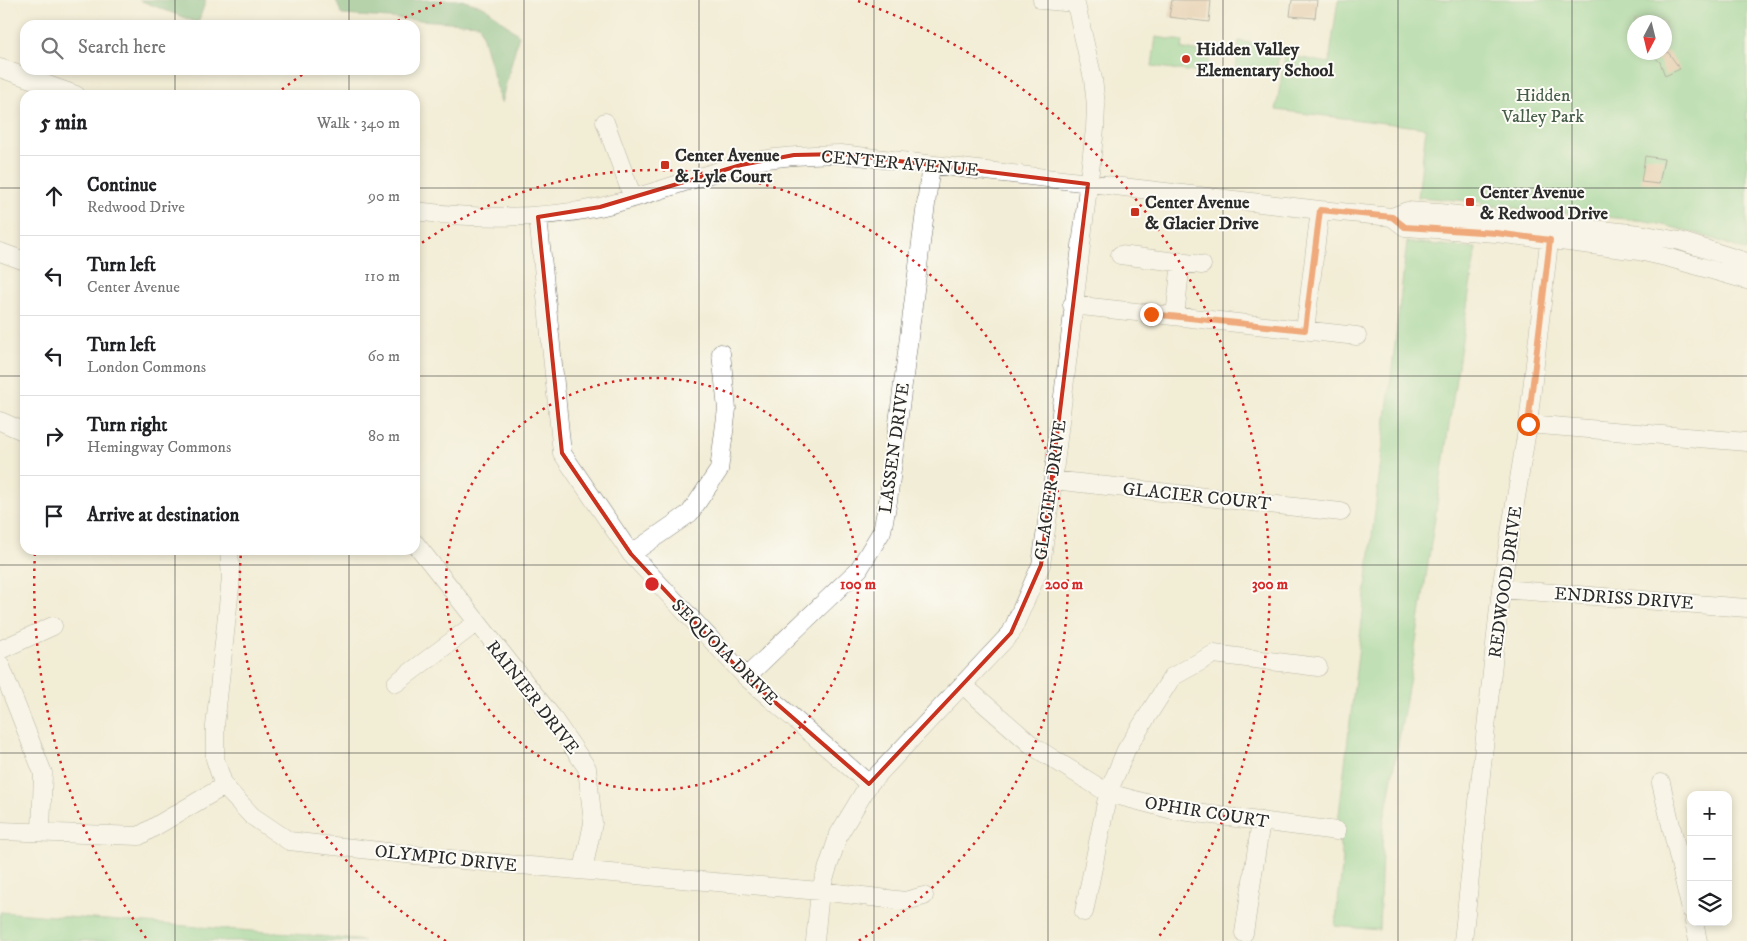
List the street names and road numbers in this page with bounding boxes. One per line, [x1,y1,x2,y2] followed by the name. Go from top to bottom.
[820,146,980,182] street label: CENTER AVENUE
[875,381,915,515] street label: LASSEN DRIVE
[1030,418,1072,562] street label: GLACIER DRIVE
[1122,478,1273,516] street label: GLACIER COURT
[1484,504,1528,660] street label: REDWOOD DRIVE
[1554,583,1695,615] street label: ENDRISS DRIVE
[667,595,782,711] street label: SEQUOIA DRIVE
[481,636,584,759] street label: RAINIER DRIVE
[1143,792,1271,834] street label: OPHIR COURT
[374,841,518,877] street label: OLYMPIC DRIVE

